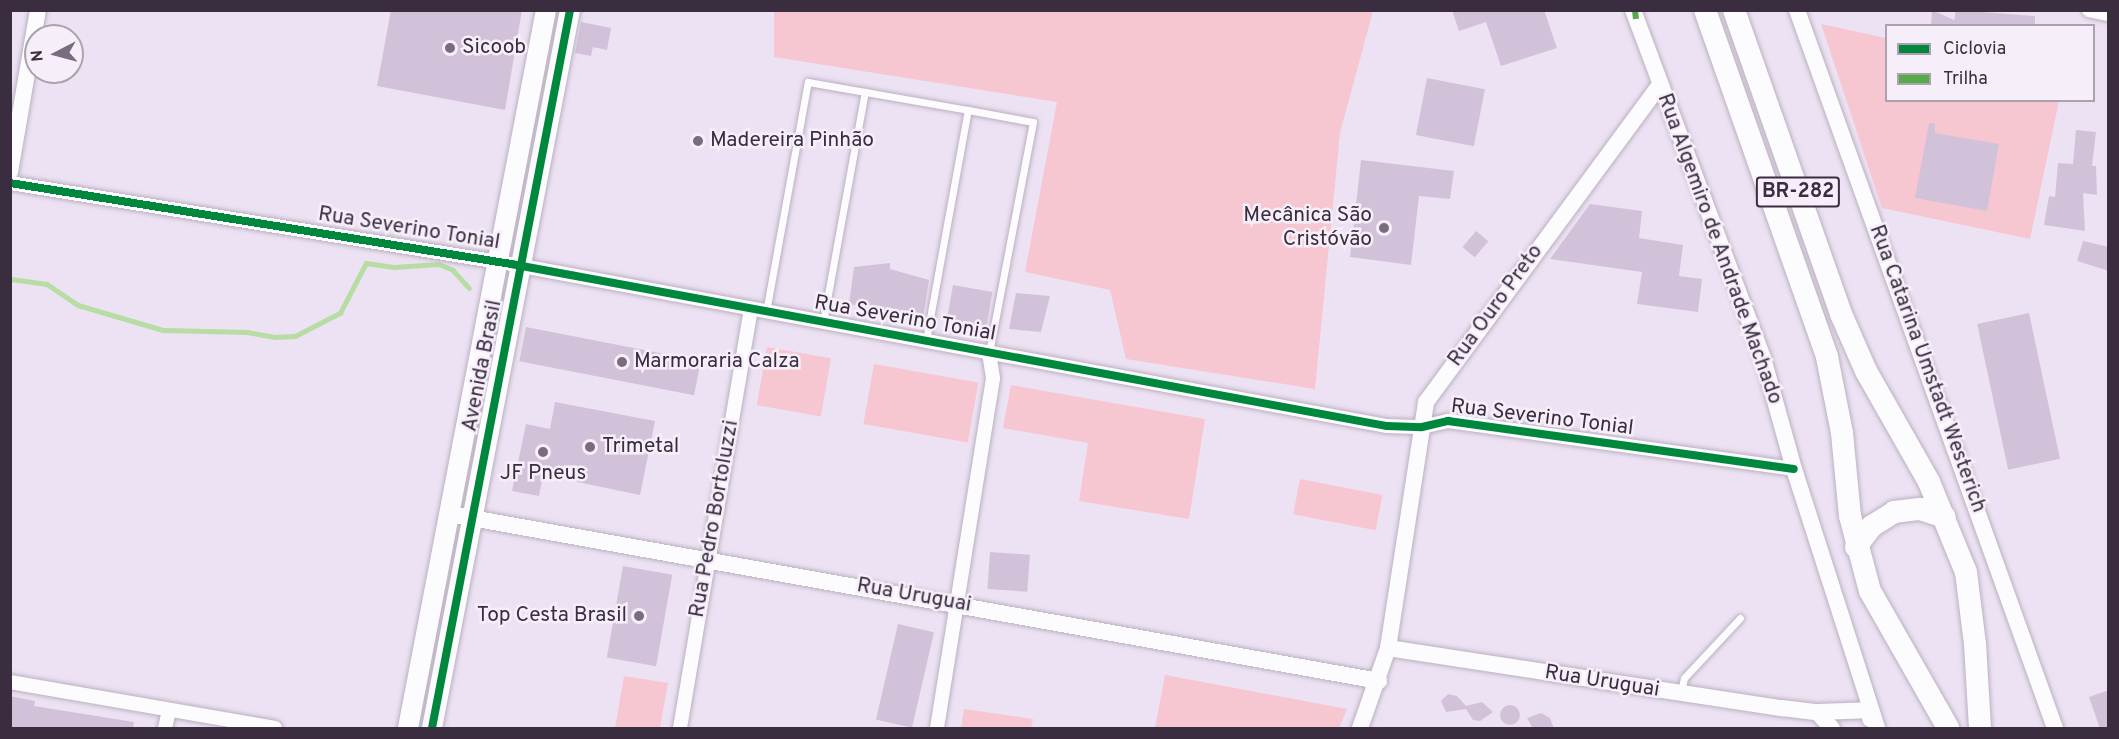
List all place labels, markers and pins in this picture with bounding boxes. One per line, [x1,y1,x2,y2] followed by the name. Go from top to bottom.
[462,35,526,61] place label: Sicoob
[443,41,457,55] marker: Sicoob
[710,128,874,154] place label: Madereira Pinhão
[691,134,705,148] marker: Madereira Pinhão
[1243,203,1372,253] place label: Mecânica São Cristóvão
[1377,221,1391,235] marker: Mecânica São Cristóvão
[634,349,800,375] place label: Marmoraria Calza
[615,355,629,369] marker: Marmoraria Calza
[602,434,679,460] place label: Trimetal
[583,440,597,454] marker: Trimetal
[536,445,550,459] marker: JF Pneus
[500,461,586,487] place label: JF Pneus
[477,603,627,629] place label: Top Cesta Brasil
[632,609,646,623] marker: Top Cesta Brasil

